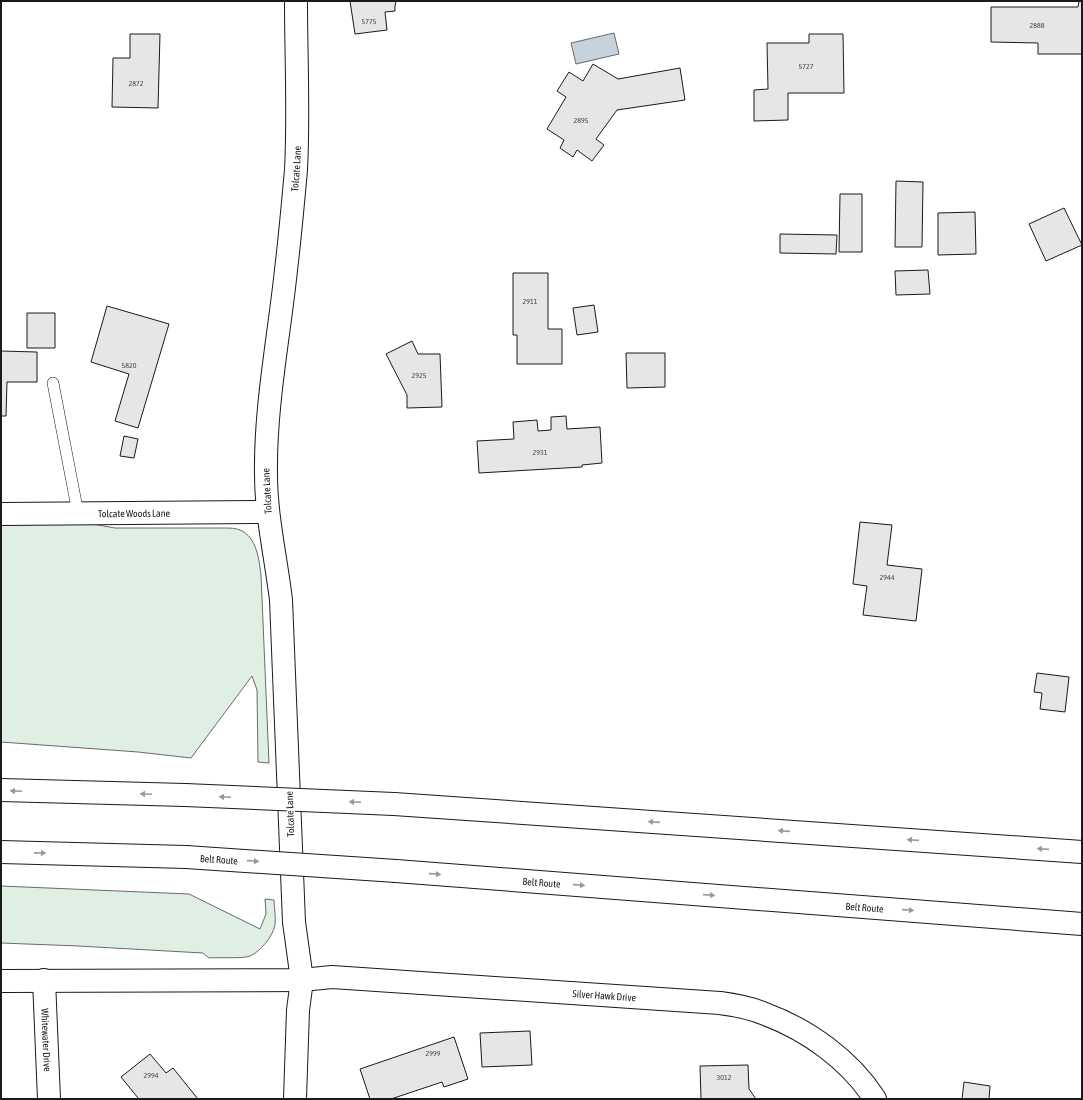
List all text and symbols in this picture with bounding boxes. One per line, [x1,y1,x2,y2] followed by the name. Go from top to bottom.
[361,17,377,26] house number: 5775
[1029,21,1045,30] house number: 2888
[798,62,814,71] house number: 5727
[128,79,144,88] house number: 2872
[573,116,589,125] house number: 2895
[289,145,302,192] street label: Tolcate Lane
[522,297,538,306] house number: 2911
[121,361,137,370] house number: 5820
[411,371,427,380] house number: 2925
[532,448,548,457] house number: 2931
[260,467,274,514] street label: Tolcate Lane
[98,507,171,519] street label: Tolcate Woods Lane
[879,573,895,582] house number: 2944
[10,787,22,794] one-way arrow
[284,790,296,837] street label: Tolcate Lane
[139,791,152,797] one-way arrow
[218,794,231,800] one-way arrow
[348,799,361,805] one-way arrow
[648,818,660,825] one-way arrow
[778,827,790,834] one-way arrow
[907,836,919,843] one-way arrow
[1037,845,1049,852] one-way arrow
[34,850,47,856] one-way arrow
[200,852,239,866] street label: Belt Route
[247,858,259,865] one-way arrow
[429,871,441,878] one-way arrow
[522,875,561,889] street label: Belt Route
[573,882,585,889] one-way arrow
[703,892,715,899] one-way arrow
[845,900,884,914] street label: Belt Route
[902,907,914,914] one-way arrow
[572,988,637,1003] street label: Silver Hawk Drive
[40,1008,53,1072] street label: Whitewater Drive
[425,1049,441,1058] house number: 2999
[143,1071,159,1080] house number: 2994
[716,1073,732,1082] house number: 3012

